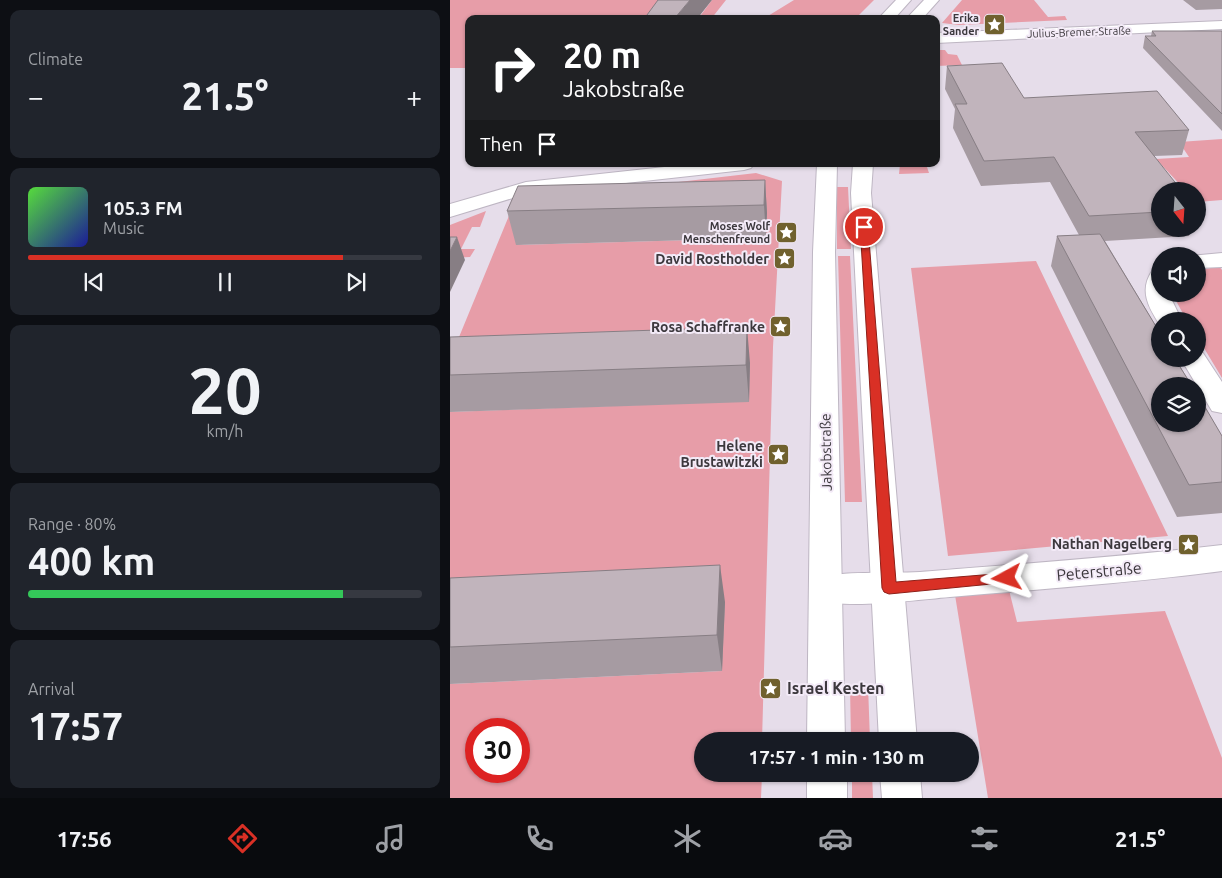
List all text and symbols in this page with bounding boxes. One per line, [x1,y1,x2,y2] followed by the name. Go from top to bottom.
[943,12,979,37] place label: Erika Sander
[983,12,1007,36] place icon: Erika Sander
[1027,24,1131,40] street label: Julius-Bremer-Straße
[480,35,545,100] icon: right
[563,35,641,75] text: 20 m
[28,50,83,68] text: Climate
[181,75,269,117] text: 21.5°
[563,76,685,101] text: Jakobstraße
[28,81,44,112] text: −
[406,81,422,112] text: +
[533,130,561,158] icon: arrive
[480,133,523,155] text: Then
[1151,182,1206,238] north arrow
[1151,182,1206,432] map controls
[103,197,183,219] text: 105.3 FM
[843,206,885,248] pin
[850,213,878,241] icon: arrive
[103,219,144,237] text: Music
[683,220,770,245] place label: Moses Wolf Menschenfreund
[774,220,798,244] place icon: Moses Wolf Menschenfreund
[773,247,797,271] place icon: David Rostholder
[1151,247,1206,302] button: sound
[655,251,769,267] place label: David Rostholder
[80,268,108,296] icon: previous
[211,268,239,296] icon: pause
[342,268,370,296] icon: next
[1151,312,1206,367] button: search
[769,315,793,339] place icon: Rosa Schaffranke
[651,319,765,335] place label: Rosa Schaffranke
[188,353,262,426] text: 20
[1151,377,1206,432] button: layers
[817,413,835,491] street label: Jakobstraße
[207,422,243,440] text: km/h
[680,438,763,470] place label: Helene Brustawitzki
[767,442,791,466] place icon: Helene Brustawitzki
[28,515,116,533] text: Range · 80%
[1176,532,1200,556] place icon: Nathan Nagelberg
[1052,536,1172,552] place label: Nathan Nagelberg
[28,540,155,582] text: 400 km
[980,551,1032,603] position arrow
[1056,558,1142,584] street label: Peterstraße
[759,676,783,700] place icon: Israel Kesten
[787,679,884,697] place label: Israel Kesten
[28,680,75,698] text: Arrival
[28,705,123,747] text: 17:57
[465,718,530,783] speed limit sign: 30
[749,746,924,768] text: 17:57 · 1 min · 130 m
[225,821,260,856] icon: directions
[373,821,408,856] icon: music
[522,821,557,856] icon: phone
[670,821,705,856] icon: climate
[818,821,853,856] icon: car
[967,821,1002,856] icon: filters
[57,826,112,851] text: 17:56
[1115,826,1165,851] text: 21.5°

